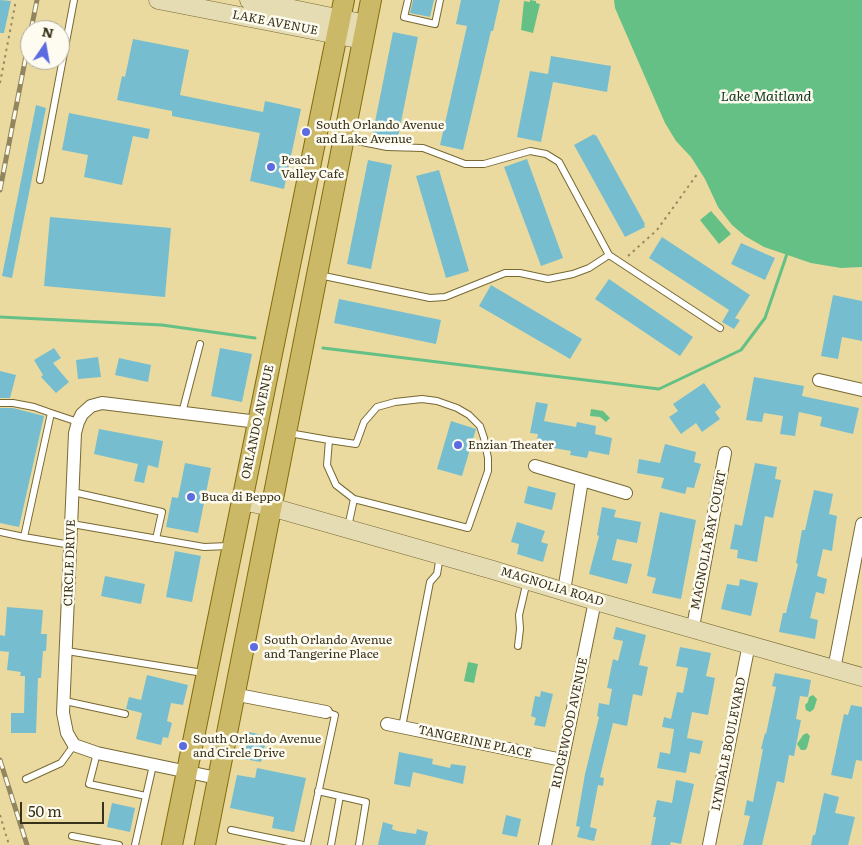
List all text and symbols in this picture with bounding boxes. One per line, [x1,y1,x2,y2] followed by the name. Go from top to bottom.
[231,8,319,38] street label: LAKE AVENUE
[20,20,70,70] north arrow
[40,20,56,42] text: N
[720,89,812,105] water label: Lake Maitland
[316,118,444,146] place label: South Orlando Avenue and Lake Avenue
[300,126,312,138] marker: South Orlando Avenue and Lake Avenue
[281,153,344,181] place label: Peach Valley Cafe
[265,161,277,173] marker: Peach Valley Cafe
[239,364,277,480] street label: ORLANDO AVENUE
[468,438,554,452] place label: Enzian Theater
[452,439,464,451] marker: Enzian Theater
[688,469,730,611] street label: MAGNOLIA BAY COURT
[201,490,281,504] place label: Buca di Beppo
[185,491,197,503] marker: Buca di Beppo
[61,519,79,607] street label: CIRCLE DRIVE
[499,564,605,610] street label: MAGNOLIA ROAD
[264,633,392,661] place label: South Orlando Avenue and Tangerine Place
[248,641,260,653] marker: South Orlando Avenue and Tangerine Place
[549,656,591,790] street label: RIDGEWOOD AVENUE
[709,676,749,812] street label: LYNDALE BOULEVARD
[417,723,533,761] street label: TANGERINE PLACE
[193,732,321,760] place label: South Orlando Avenue and Circle Drive
[177,740,189,752] marker: South Orlando Avenue and Circle Drive
[22,792,106,824] scale bar
[28,799,62,822] text: 50 m

